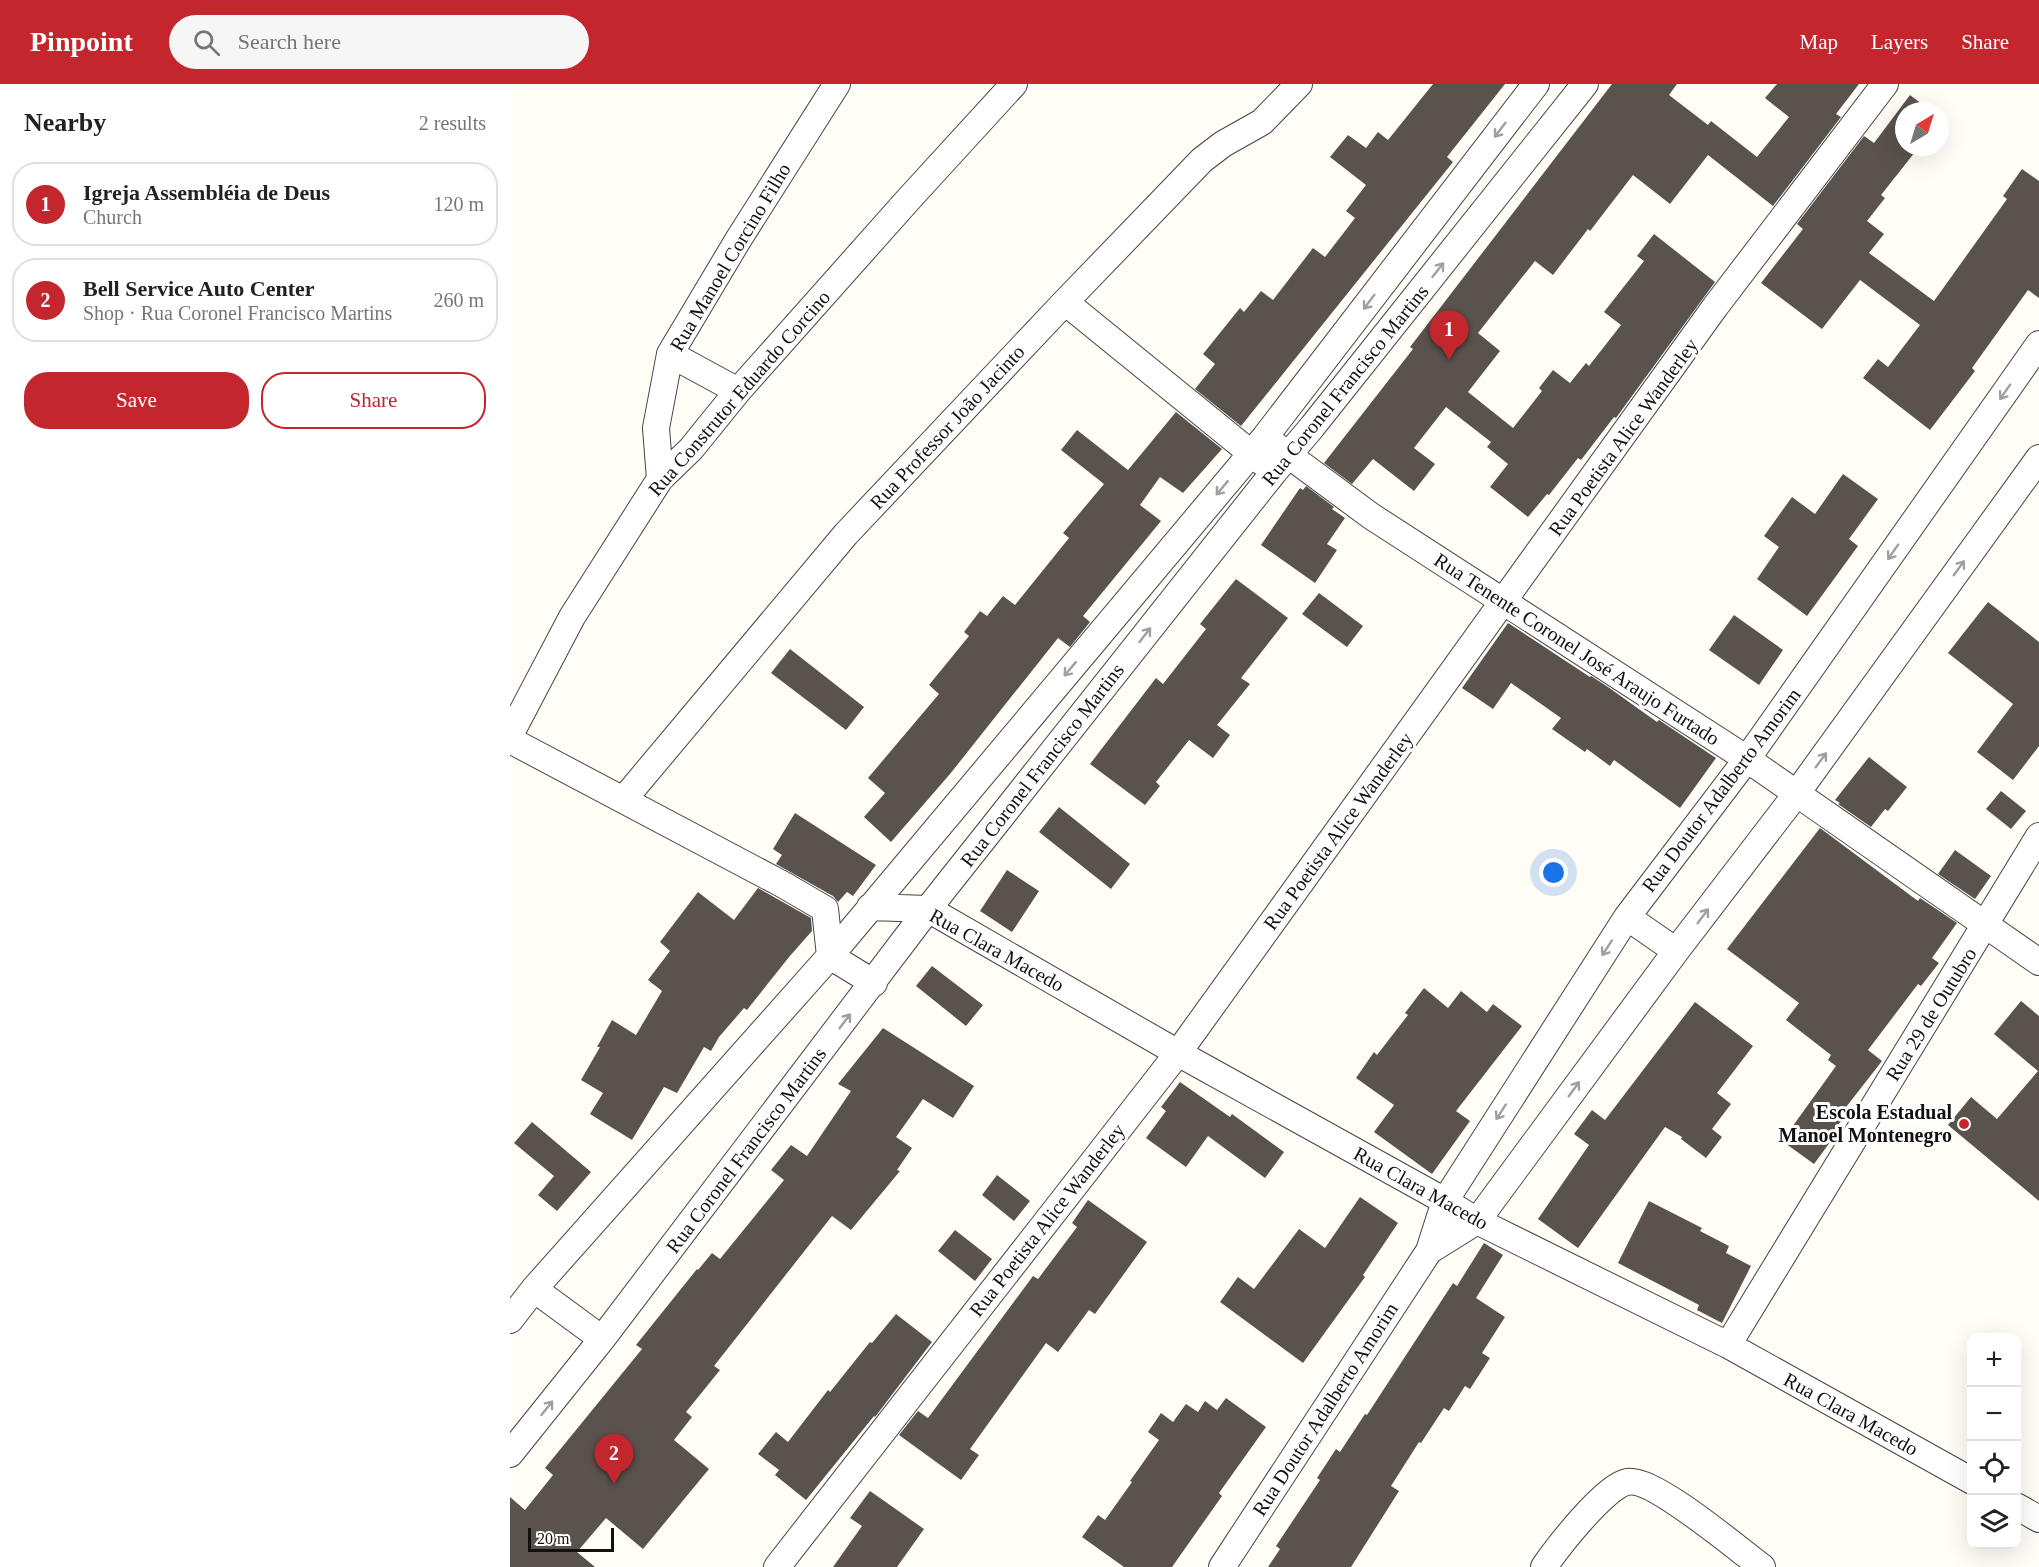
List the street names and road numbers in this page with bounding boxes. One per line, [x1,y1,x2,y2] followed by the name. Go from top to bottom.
[665,159,795,355] street label: Rua Manoel Corcino Filho
[1257,280,1433,490] street label: Rua Coronel Francisco Martins
[644,286,834,500] street label: Rua Construtor Eduardo Corcino
[1544,334,1703,541] street label: Rua Poetista Alice Wanderley
[865,340,1029,514] street label: Rua Professor João Jacinto
[1430,548,1724,750] street label: Rua Tenente Coronel José Araujo Furtado
[956,659,1128,871] street label: Rua Coronel Francisco Martins
[1637,683,1805,896] street label: Rua Doutor Adalberto Amorim
[1259,728,1418,935] street label: Rua Poetista Alice Wanderley
[926,904,1068,996] street label: Rua Clara Macedo
[1881,943,1981,1085] street label: Rua 29 de Outubro
[661,1043,831,1257] street label: Rua Coronel Francisco Martins
[965,1119,1130,1321] street label: Rua Poetista Alice Wanderley
[1350,1142,1492,1234] street label: Rua Clara Macedo
[1248,1298,1402,1520] street label: Rua Doutor Adalberto Amorim
[1780,1368,1922,1460] street label: Rua Clara Macedo

